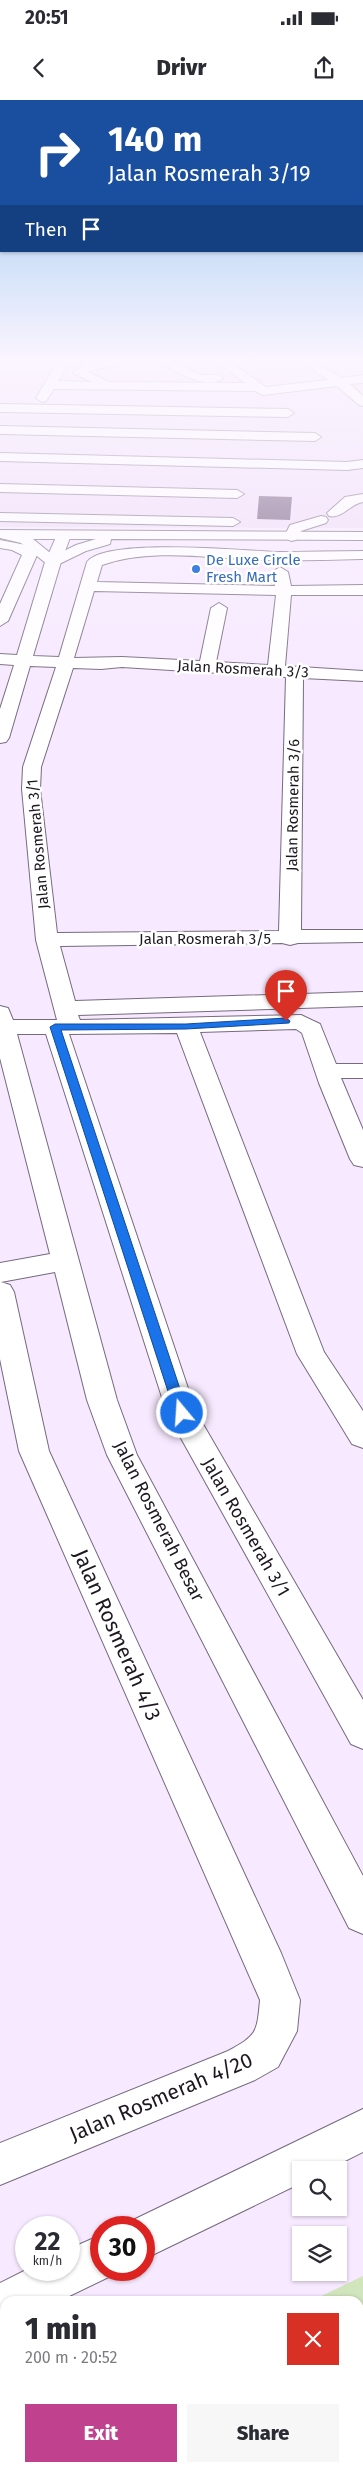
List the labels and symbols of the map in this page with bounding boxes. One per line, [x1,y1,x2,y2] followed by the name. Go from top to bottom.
[206,551,301,586] place label: De Luxe Circle Fresh Mart
[190,563,202,575] marker: De Luxe Circle Fresh Mart
[177,657,309,681] street label: Jalan Rosmerah 3/3
[283,739,303,871] street label: Jalan Rosmerah 3/6
[23,778,53,910] street label: Jalan Rosmerah 3/1
[139,930,271,948] street label: Jalan Rosmerah 3/5
[265,970,307,1021] pin
[155,1386,207,1438] position arrow
[109,1437,209,1605] street label: Jalan Rosmerah Besar
[197,1454,295,1600] street label: Jalan Rosmerah 3/1
[67,1545,167,1725] street label: Jalan Rosmerah 4/3
[65,2047,257,2147] street label: Jalan Rosmerah 4/20
[90,2216,155,2281] speed limit sign: 30

